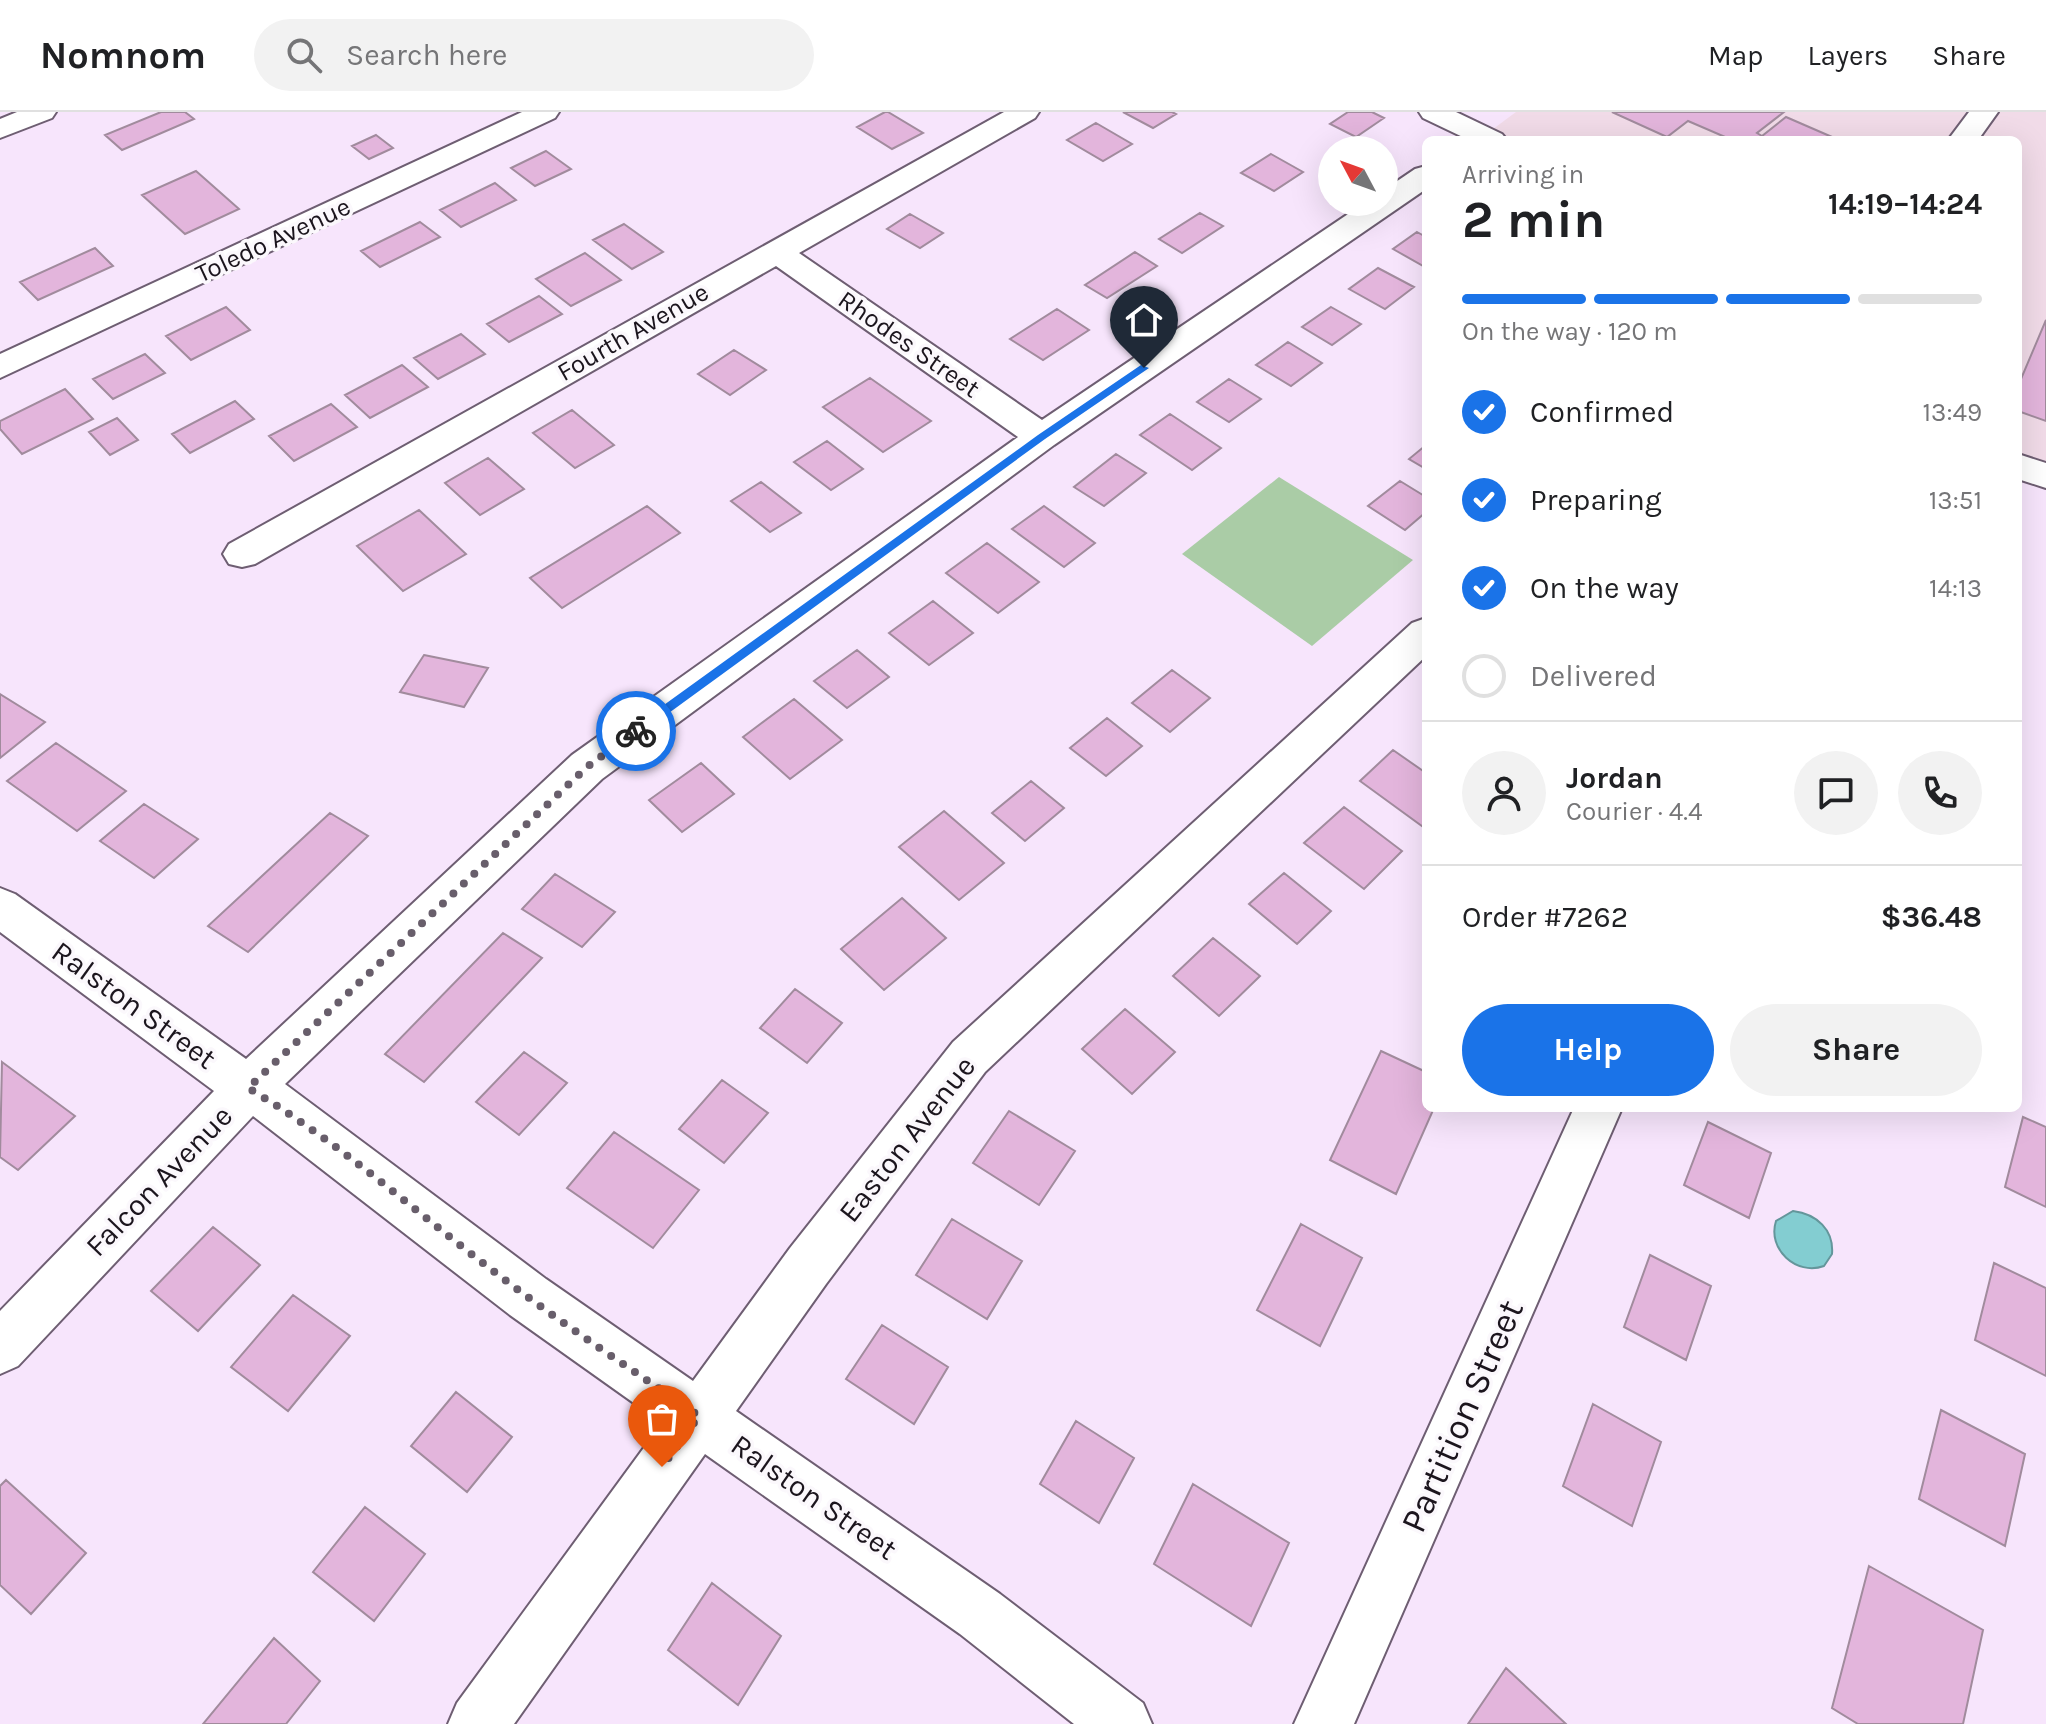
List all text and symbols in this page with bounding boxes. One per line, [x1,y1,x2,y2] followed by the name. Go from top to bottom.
[254,19,814,91] search box
[40,33,206,78] text: Nomnom
[282,33,326,77] icon: search
[346,37,507,73] text: Search here
[1708,39,1763,72] text: Map
[1807,39,1888,72] text: Layers
[1932,39,2006,72] text: Share
[1318,136,1398,216] north arrow
[1318,136,1398,216] map controls
[1462,159,1584,190] text: Arriving in
[1828,186,1982,222] text: 14:19–14:24
[1462,189,1605,250] text: 2 min
[191,191,355,289] street label: Toledo Avenue
[552,276,714,388] street label: Fourth Avenue
[832,284,986,404] street label: Rhodes Street
[1110,286,1178,368] pin
[1122,298,1166,342] icon: home
[1462,316,1677,347] text: On the way · 120 m
[1462,390,1506,434] icon: check
[1530,394,1674,430] text: Confirmed
[1922,397,1982,428] text: 13:49
[1462,478,1506,522] icon: check
[1530,482,1662,518] text: Preparing
[1929,485,1982,516] text: 13:51
[1462,566,1506,610] icon: check
[1530,570,1679,606] text: On the way
[1929,573,1982,604] text: 14:13
[1530,658,1657,694] text: Delivered
[596,691,676,771] courier
[614,709,658,753] icon: bike
[1462,751,1546,835] button: person
[1794,751,1878,835] button: chat
[1898,751,1982,835] button: phone
[1566,760,1663,796] text: Jordan
[1566,796,1702,827] text: Courier · 4.4
[1462,899,1628,935] text: Order #7262
[1881,899,1982,935] text: $36.48
[45,933,223,1077] street label: Ralston Street
[1462,1004,1714,1096] button: Help
[1730,1004,1982,1096] button: Share
[831,1049,983,1229] street label: Easton Avenue
[78,1098,240,1264] street label: Falcon Avenue
[1392,1293,1532,1539] street label: Partition Street
[628,1385,696,1467] pin
[640,1397,684,1441] icon: bag
[724,1427,904,1567] street label: Ralston Street

